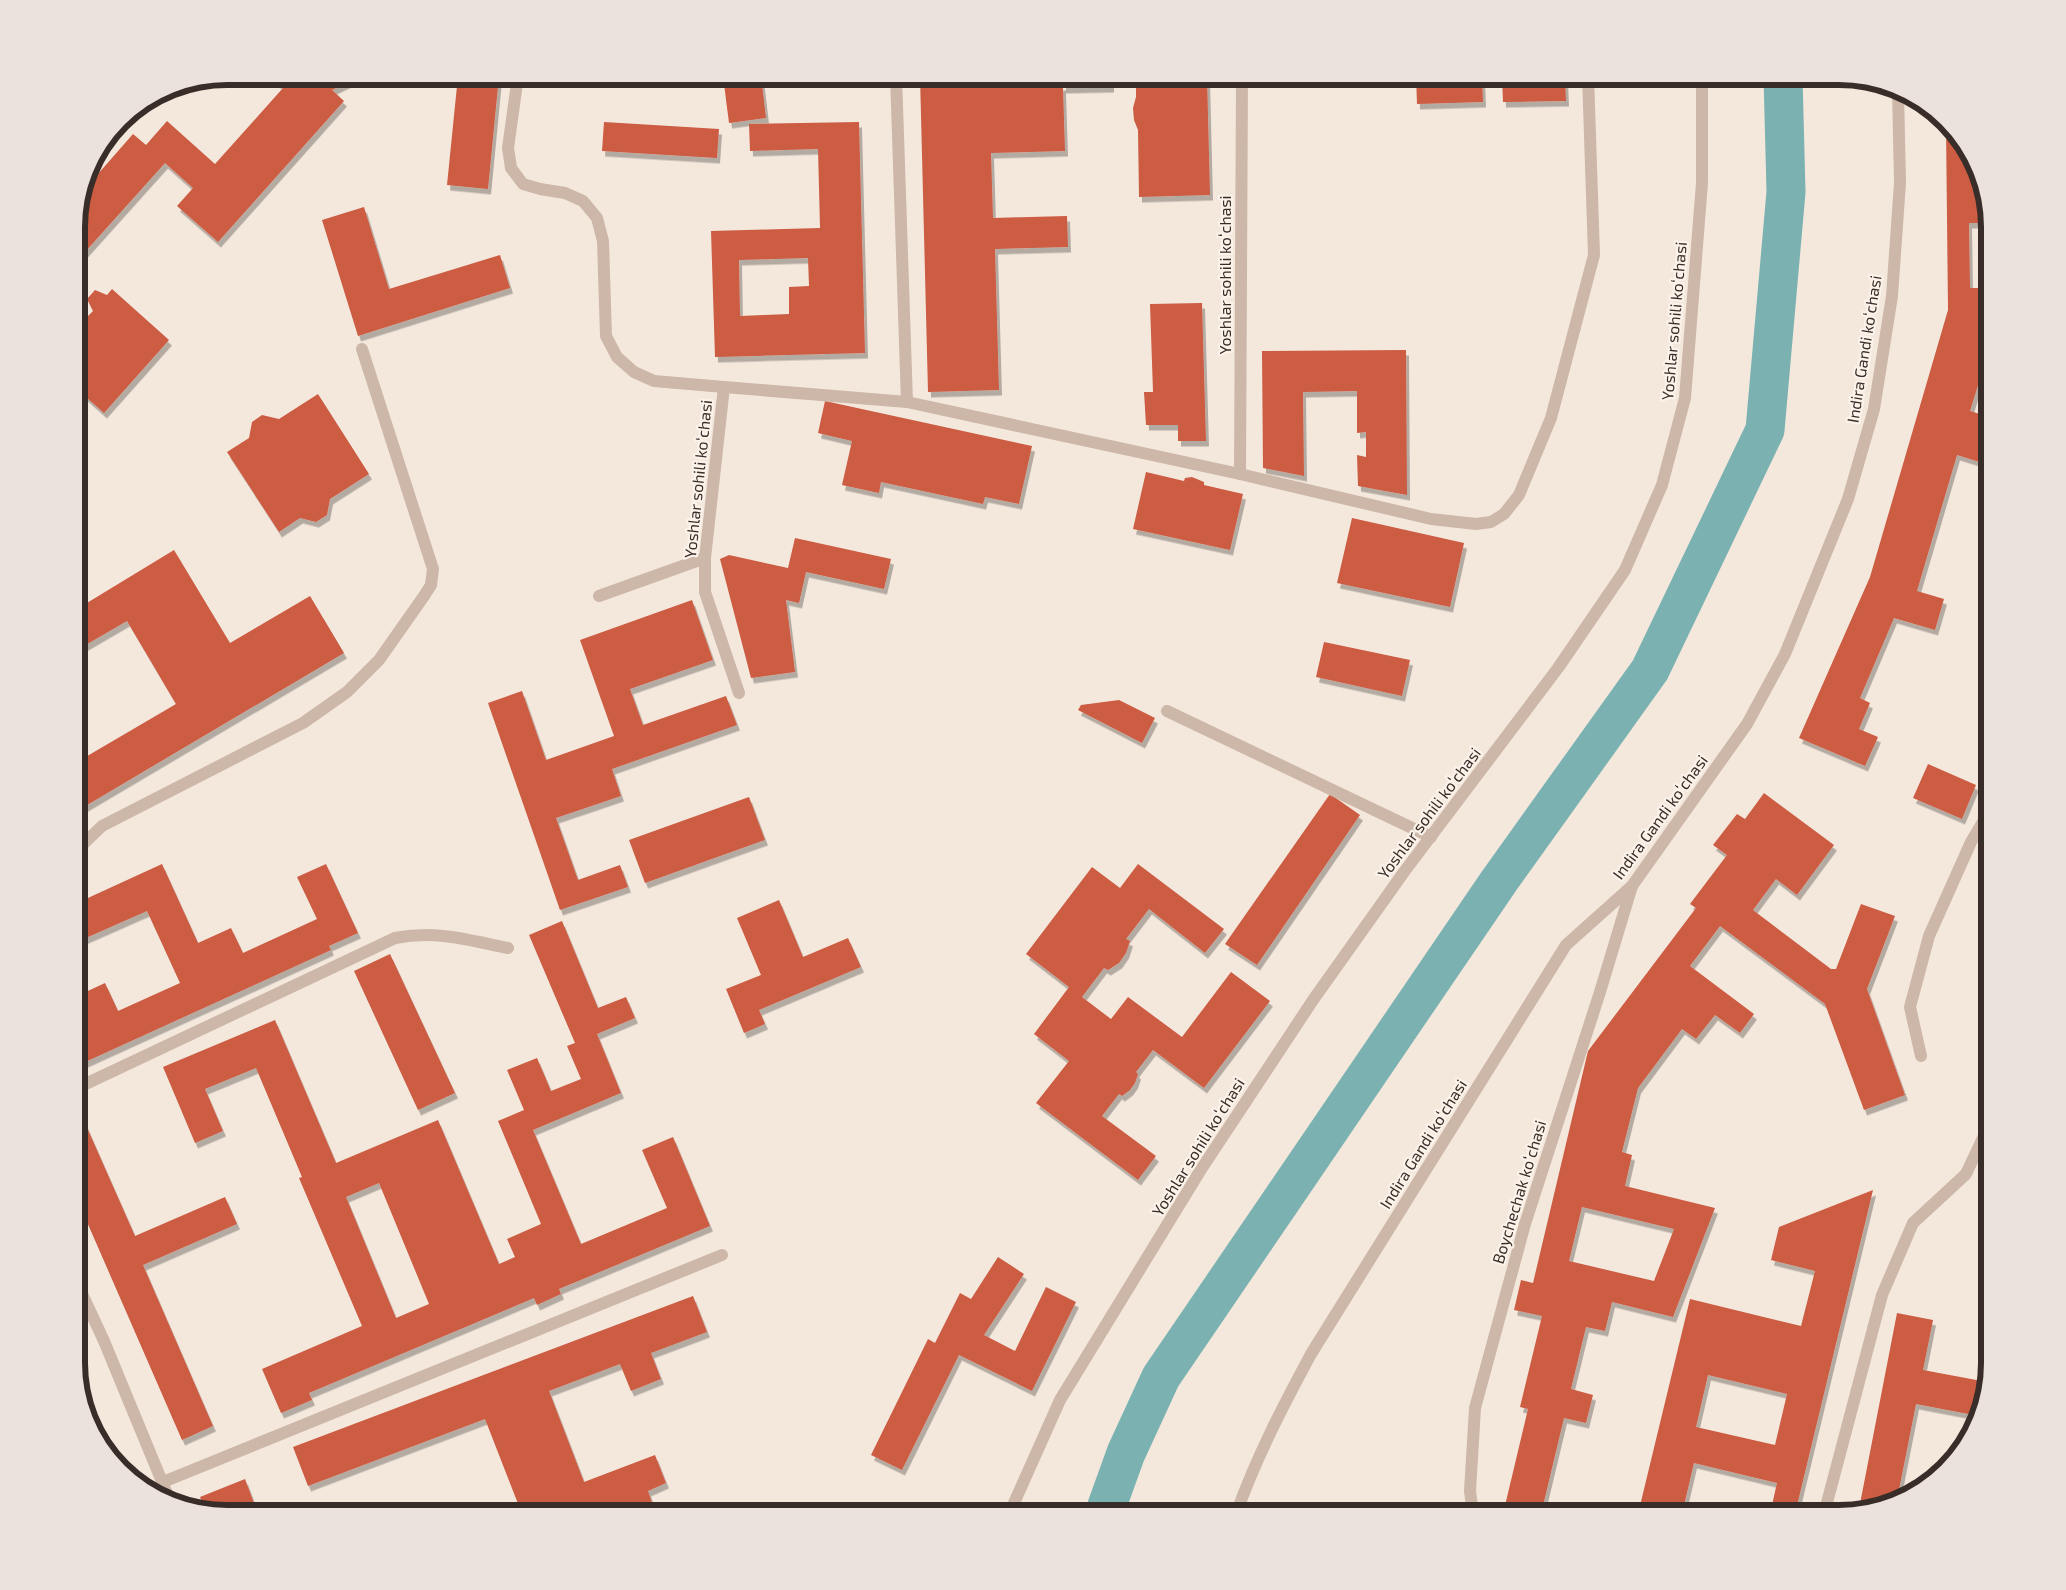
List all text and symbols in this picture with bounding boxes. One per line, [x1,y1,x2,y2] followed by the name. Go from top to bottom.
[1215,195,1234,355] street label: Yoshlar sohili koʻchasi
[1657,241,1690,401] street label: Yoshlar sohili koʻchasi
[1842,274,1885,424] street label: Indira Gandi koʻchasi
[680,399,715,559] street label: Yoshlar sohili koʻchasi
[1373,743,1484,882] street label: Yoshlar sohili koʻchasi
[1608,751,1711,883] street label: Indira Gandi koʻchasi
[1147,1074,1248,1219] street label: Yoshlar sohili koʻchasi
[1375,1076,1470,1212] street label: Indira Gandi koʻchasi
[1488,1118,1549,1266] street label: Boychechak koʻchasi

